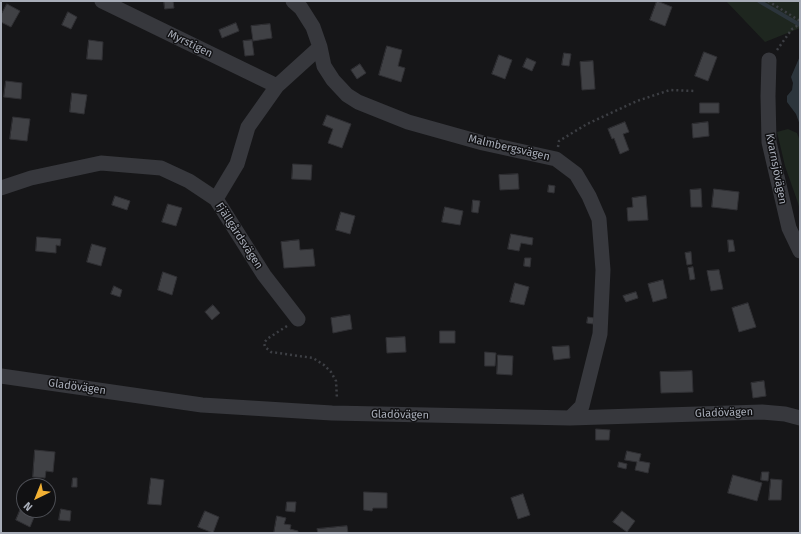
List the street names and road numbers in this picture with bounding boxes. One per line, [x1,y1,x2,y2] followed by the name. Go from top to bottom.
[165,27,215,61] street label: Myrstigen
[467,132,551,164] street label: Malmbergsvägen
[763,132,789,206] street label: Kvarnsjövägen
[213,200,265,272] street label: Fjällgårdsvägen
[47,376,107,398] street label: Gladövägen
[695,405,753,421] street label: Gladövägen
[371,408,429,422] street label: Gladövägen

